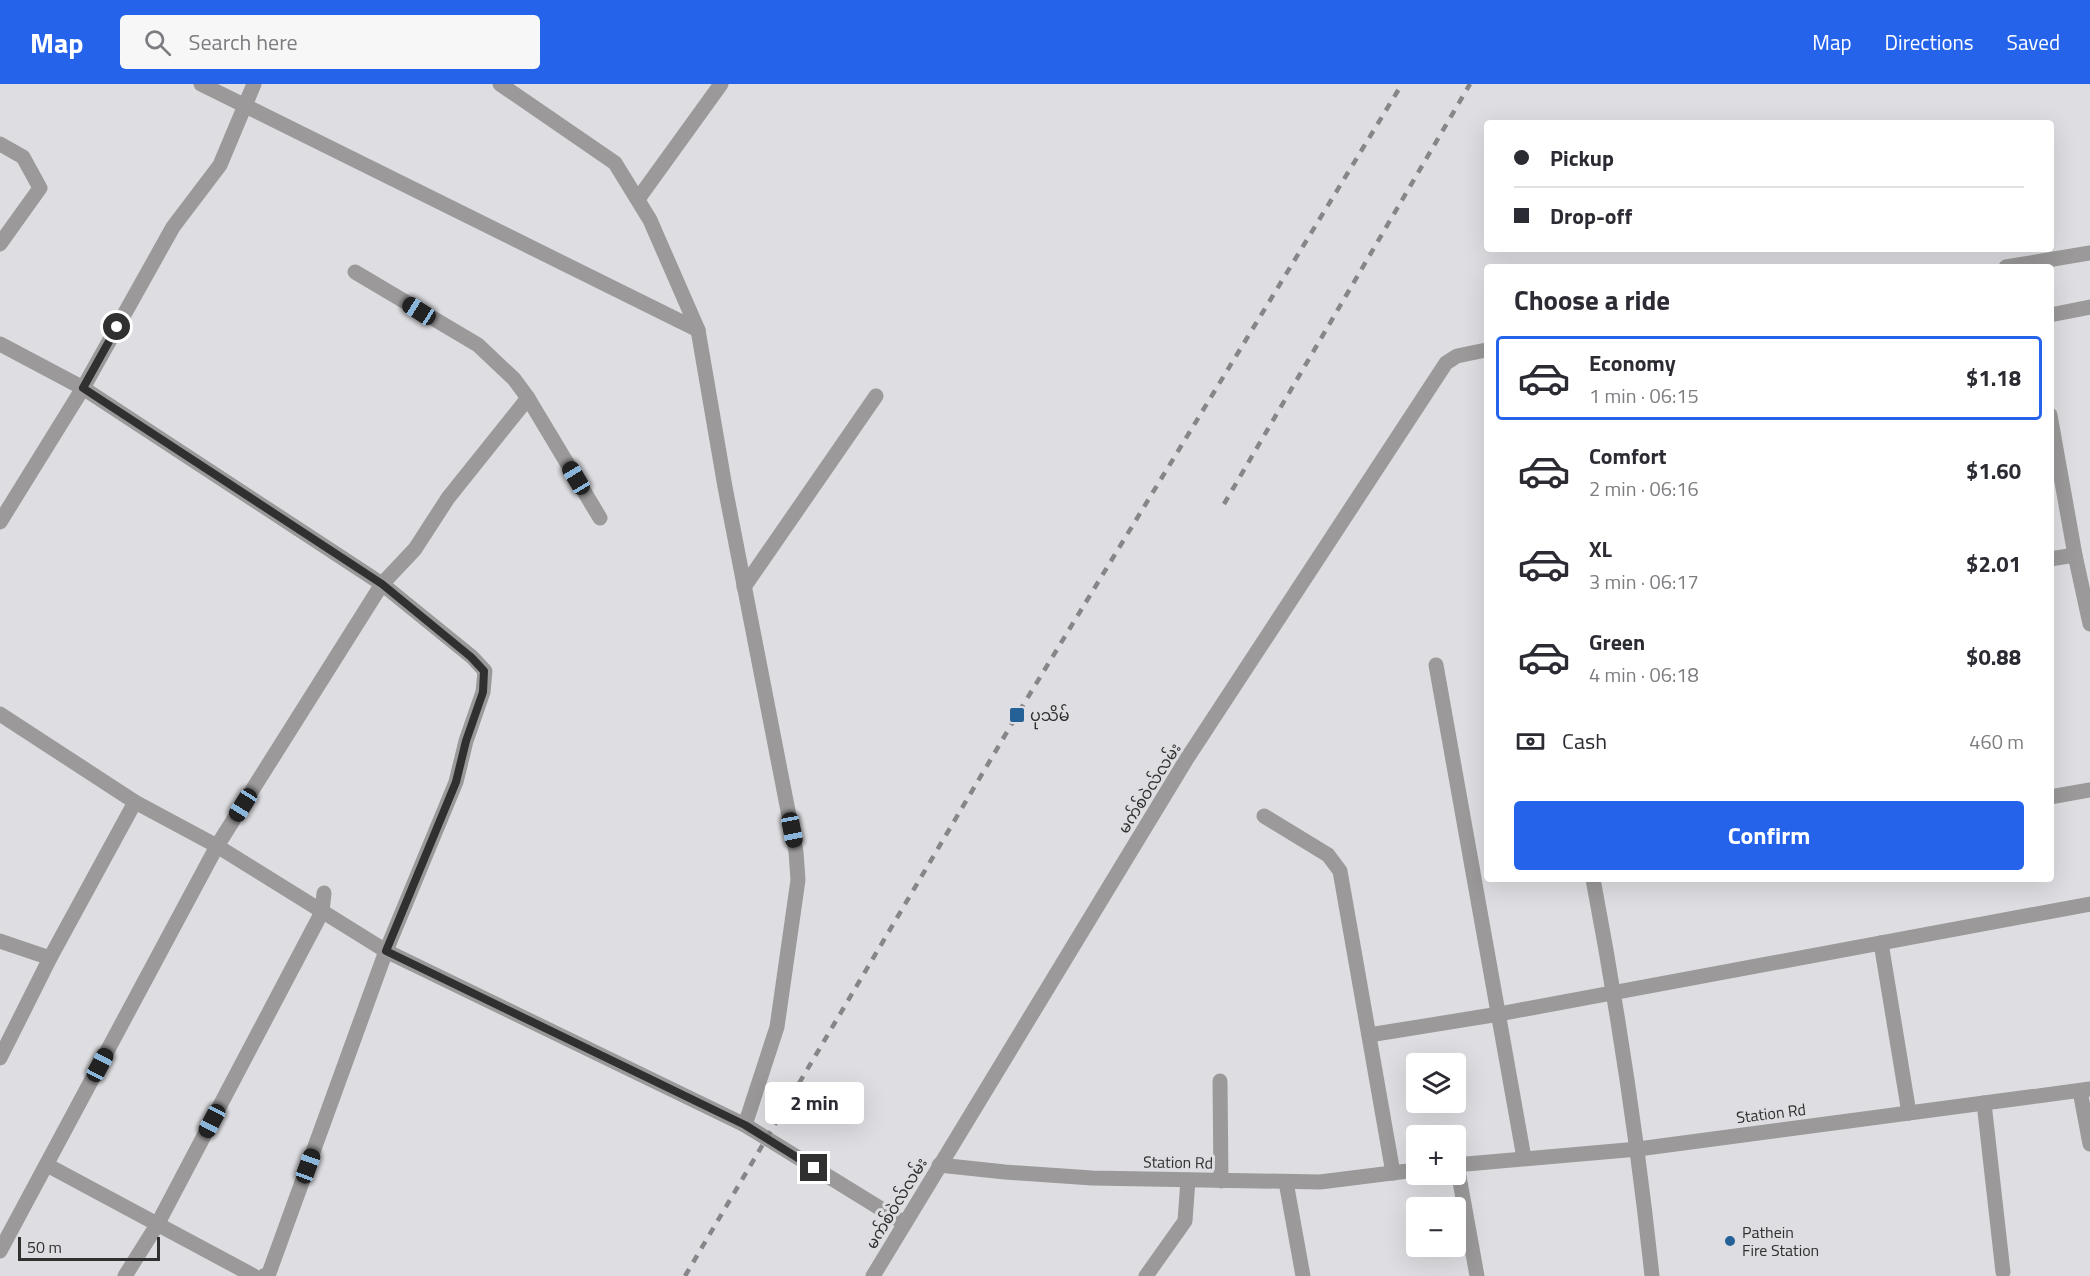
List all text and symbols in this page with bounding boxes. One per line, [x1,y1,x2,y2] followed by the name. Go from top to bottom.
[120,15,540,69] search box
[30,21,84,64] text: Map
[189,25,298,59] text: Search here
[141,26,174,59] icon: search
[1812,26,1852,58] text: Map
[1885,26,1974,58] text: Directions
[2007,26,2060,58] text: Saved
[1550,141,1614,175] text: Pickup
[1550,199,1632,233] text: Drop-off
[1514,279,1670,320] text: Choose a ride
[399,294,439,328] car
[103,313,130,340] route start
[1589,346,1676,380] text: Economy
[1517,351,1571,405] icon: car
[1966,361,2021,395] text: $1.18
[1589,380,1699,411] text: 1 min · 06:15
[1589,439,1667,473] text: Comfort
[1517,444,1571,498] icon: car
[1966,454,2021,488] text: $1.60
[559,458,593,498] car
[1589,473,1699,504] text: 2 min · 06:16
[1589,532,1612,566] text: XL
[1517,537,1571,591] icon: car
[1966,547,2021,581] text: $2.01
[1589,566,1699,597] text: 3 min · 06:17
[1589,625,1645,659] text: Green
[1517,630,1571,684] icon: car
[1966,640,2021,674] text: $0.88
[1589,659,1699,690] text: 4 min · 06:18
[1030,703,1070,730] place label: ပုသိမ်
[1008,706,1026,724] marker: ပုသိမ်
[1562,724,1607,758] text: Cash
[1514,725,1547,758] icon: cash
[1969,726,2024,757] text: 460 m
[1112,738,1186,838] street label: မက်စ်ဝဲလ်လမ်း
[226,785,260,825] car
[1514,801,2024,870] button: Confirm
[780,811,804,849] car
[84,1045,116,1085] car
[1406,1053,1466,1257] map controls
[1406,1053,1466,1113] button: layers
[764,1081,864,1123] callout: 2 min
[790,1087,839,1118] text: 2 min
[1735,1097,1807,1129] street label: Station Rd
[196,1101,228,1141] car
[1406,1125,1466,1185] button: +
[293,1146,323,1186] car
[1143,1149,1213,1175] street label: Station Rd
[859,1153,933,1253] street label: မက်စ်ဝဲလ်လမ်း
[800,1154,827,1181] route end
[1406,1197,1466,1257] button: −
[1742,1220,1819,1262] place label: Pathein Fire Station
[18,1234,160,1262] scale bar
[1723,1234,1737,1248] marker: Pathein Fire Station
[27,1235,62,1259] text: 50 m

